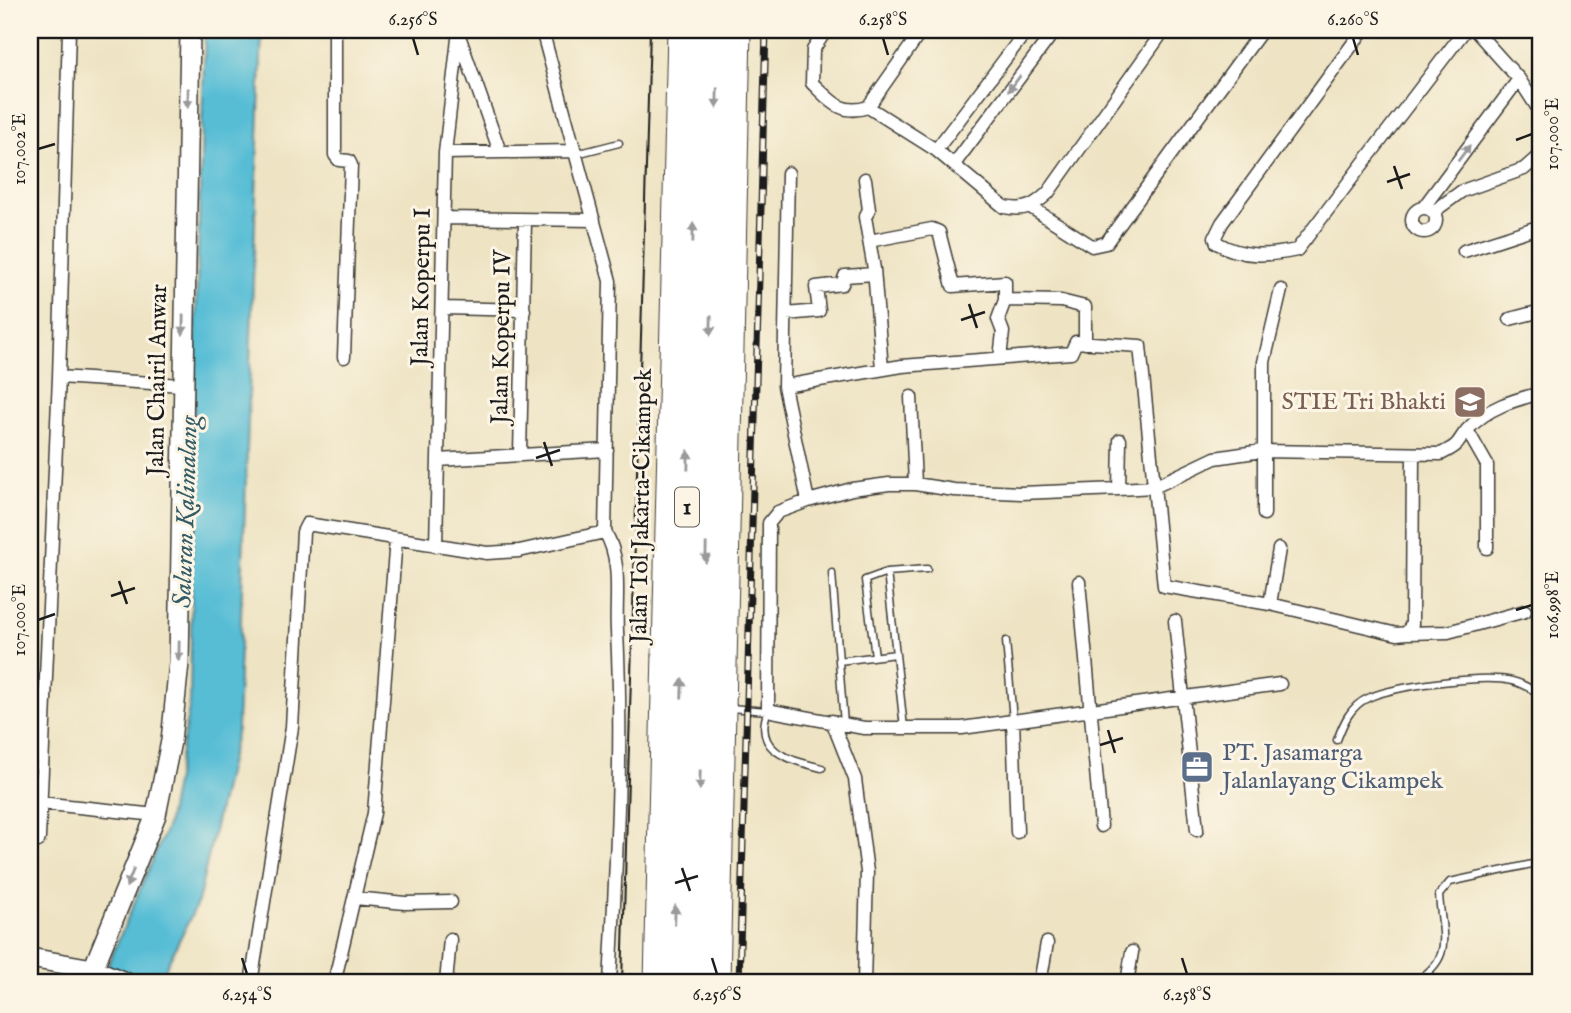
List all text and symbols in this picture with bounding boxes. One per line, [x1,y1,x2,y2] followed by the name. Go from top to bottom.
[389,9,437,32] text: 6.256°S
[859,9,907,32] text: 6.258°S
[1327,9,1379,32] text: 6.260°S
[1007,75,1021,94] one-way arrow
[183,87,194,109] one-way arrow
[711,87,723,109] one-way arrow
[1542,98,1565,170] text: 107.000°E
[9,113,32,185] text: 107.002°E
[1457,144,1471,163] one-way arrow
[405,208,439,369] street label: Jalan Koperpu I
[687,222,699,244] one-way arrow
[485,248,519,427] street label: Jalan Koperpu IV
[141,284,175,479] street label: Jalan Chairil Anwar
[177,315,189,337] one-way arrow
[706,315,717,337] one-way arrow
[624,368,660,647] street label: Jalan Tol Jakarta–Cikampek
[1451,383,1489,421] school or university icon: STIE Tri Bhakti
[1281,387,1446,418] place label: STIE Tri Bhakti
[166,414,207,609] water label: Saluran Kalimalang
[682,449,694,471] one-way arrow
[675,488,699,526] road number: 1
[700,542,711,564] one-way arrow
[1542,571,1565,639] text: 106.998°E
[9,584,32,656] text: 107.000°E
[173,640,185,662] one-way arrow
[677,676,688,698] one-way arrow
[1219,738,1443,797] place label: PT. Jasamarga Jalanlayang Cikampek
[1178,748,1216,786] office icon: PT. Jasamarga Jalanlayang Cikampek
[694,770,705,792] one-way arrow
[125,867,136,888] one-way arrow
[669,904,681,926] one-way arrow
[222,984,272,1007] text: 6.254°S
[693,984,741,1007] text: 6.256°S
[1163,984,1211,1007] text: 6.258°S

